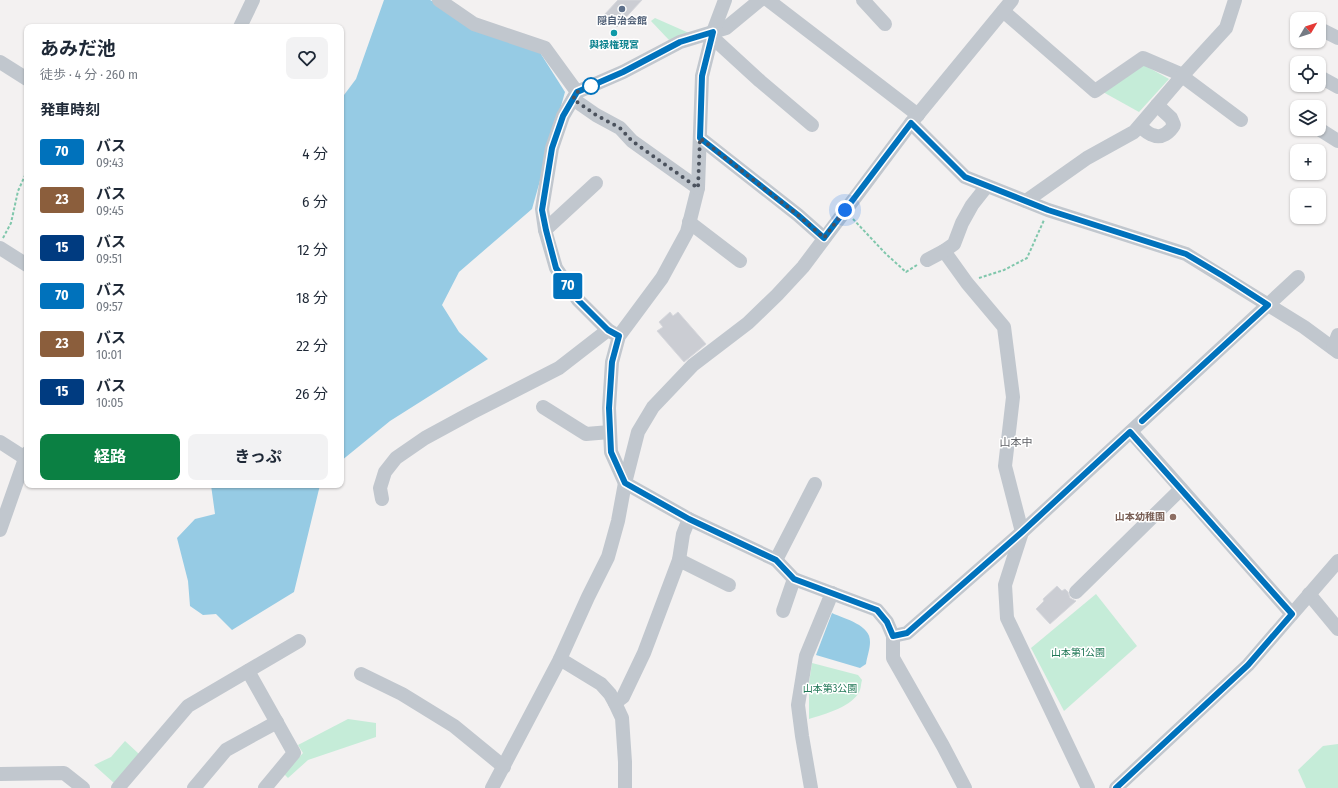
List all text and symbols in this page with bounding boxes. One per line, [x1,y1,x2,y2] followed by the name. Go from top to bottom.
[617,4,627,14] marker: 隠自治会館
[1290,12,1326,48] north arrow
[1290,12,1326,224] map controls
[597,15,647,27] place label: 隠自治会館
[609,28,619,38] marker: 與禄権現宮
[40,37,116,60] text: あみだ池
[286,37,328,79] button: heart
[589,39,639,51] place label: 與禄権現宮
[1290,56,1326,92] button: locate
[40,67,138,82] text: 徒歩 · 4 分 · 260 m
[582,77,600,95] unlabelled marker
[1290,100,1326,136] button: layers
[40,101,100,119] text: 発車時刻
[96,137,126,155] text: バス
[55,143,69,160] text: 70
[1290,144,1326,180] button: +
[302,145,328,163] text: 4 分
[96,155,124,170] text: 09:43
[96,185,126,203] text: バス
[1290,188,1326,224] button: −
[55,191,69,208] text: 23
[302,193,328,211] text: 6 分
[835,200,855,220] your location
[96,203,124,218] text: 09:45
[96,233,126,251] text: バス
[56,239,68,256] text: 15
[297,241,328,259] text: 12 分
[96,251,122,266] text: 09:51
[550,273,586,299] line badge: 70
[561,277,575,294] text: 70
[96,281,126,299] text: バス
[55,287,69,304] text: 70
[296,289,328,307] text: 18 分
[96,299,123,314] text: 09:57
[96,329,126,347] text: バス
[55,335,69,352] text: 23
[296,337,328,355] text: 22 分
[96,347,122,362] text: 10:01
[96,377,126,395] text: バス
[56,383,68,400] text: 15
[295,385,328,403] text: 26 分
[96,395,123,410] text: 10:05
[40,434,180,480] button: 経路
[188,434,328,480] button: きっぷ
[1000,436,1033,449] district label: 山本中
[1115,511,1165,523] place label: 山本幼稚園
[1168,512,1178,522] marker: 山本幼稚園
[1051,647,1105,659] park label: 山本第1公園
[803,683,857,695] park label: 山本第3公園

